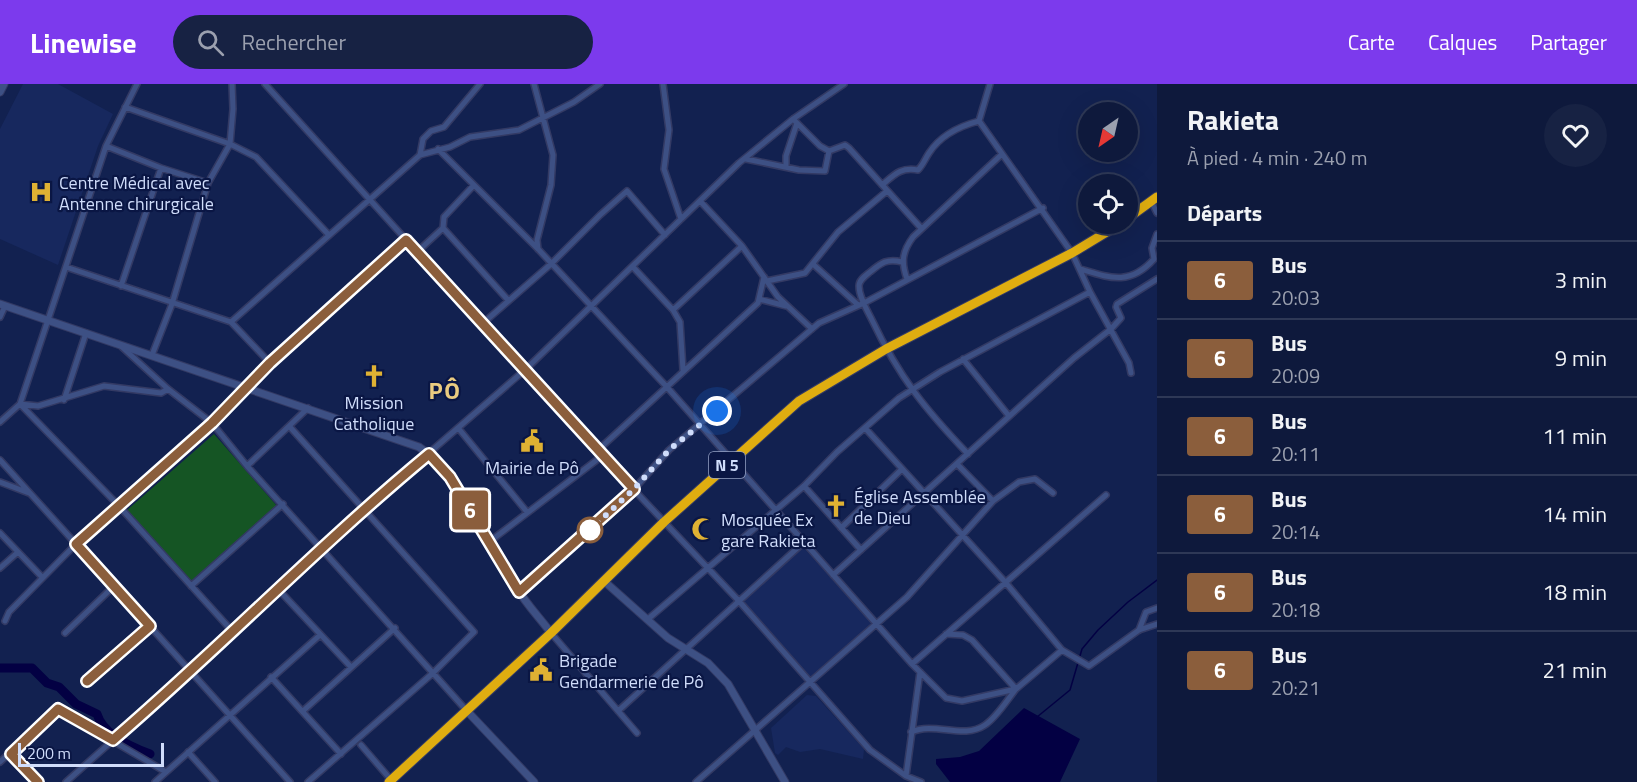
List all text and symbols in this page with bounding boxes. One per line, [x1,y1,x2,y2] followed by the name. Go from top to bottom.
[173,15,593,69] search box
[30,21,137,64] text: Linewise
[242,25,346,59] text: Rechercher
[194,26,227,59] icon: search
[1348,26,1395,58] text: Carte
[1428,26,1497,58] text: Calques
[1530,26,1607,58] text: Partager
[1187,98,1279,141] text: Rakieta
[1078,102,1138,162] north arrow
[1078,102,1138,234] map controls
[1544,104,1607,167] button: heart
[1187,142,1367,173] text: À pied · 4 min · 240 m
[59,169,214,217] place label: Centre Médical avec Antenne chirurgicale
[1078,174,1138,234] button: locate
[28,179,54,205] hospital icon: Centre Médical avec Antenne chirurgicale
[1187,196,1262,230] text: Départs
[1271,248,1307,282] text: Bus
[1555,263,1607,297] text: 3 min
[1214,264,1226,296] text: 6
[1271,282,1320,313] text: 20:03
[1271,326,1307,360] text: Bus
[1555,341,1607,375] text: 9 min
[1214,342,1226,374] text: 6
[1271,360,1320,391] text: 20:09
[361,363,387,389] church icon: Mission Catholique
[429,372,461,408] district label: PÔ
[334,389,414,437] place label: Mission Catholique
[702,396,732,426] your location
[1271,404,1307,438] text: Bus
[1542,419,1607,453] text: 11 min
[1214,420,1226,452] text: 6
[519,428,545,454] public building icon: Mairie de Pô
[1271,438,1320,469] text: 20:11
[709,452,745,478] road number: N 5
[485,454,579,481] place label: Mairie de Pô
[1271,482,1307,516] text: Bus
[854,483,986,531] place label: Église Assemblée de Dieu
[450,490,490,530] line badge: 6
[823,493,849,519] church icon: Église Assemblée de Dieu
[464,494,476,526] text: 6
[1542,497,1607,531] text: 14 min
[1214,498,1226,530] text: 6
[721,506,815,554] place label: Mosquée Ex gare Rakieta
[690,516,716,542] mosque icon: Mosquée Ex gare Rakieta
[1271,516,1320,547] text: 20:14
[577,517,603,543] unlabelled marker
[1271,560,1307,594] text: Bus
[1542,575,1607,609] text: 18 min
[1214,576,1226,608] text: 6
[1271,594,1320,625] text: 20:18
[1271,638,1307,672] text: Bus
[559,647,704,695] place label: Brigade Gendarmerie de Pô
[1542,653,1607,687] text: 21 min
[1214,654,1226,686] text: 6
[528,657,554,683] public building icon: Brigade Gendarmerie de Pô
[1271,672,1320,703] text: 20:21
[18,740,164,768] scale bar
[27,741,71,765] text: 200 m

